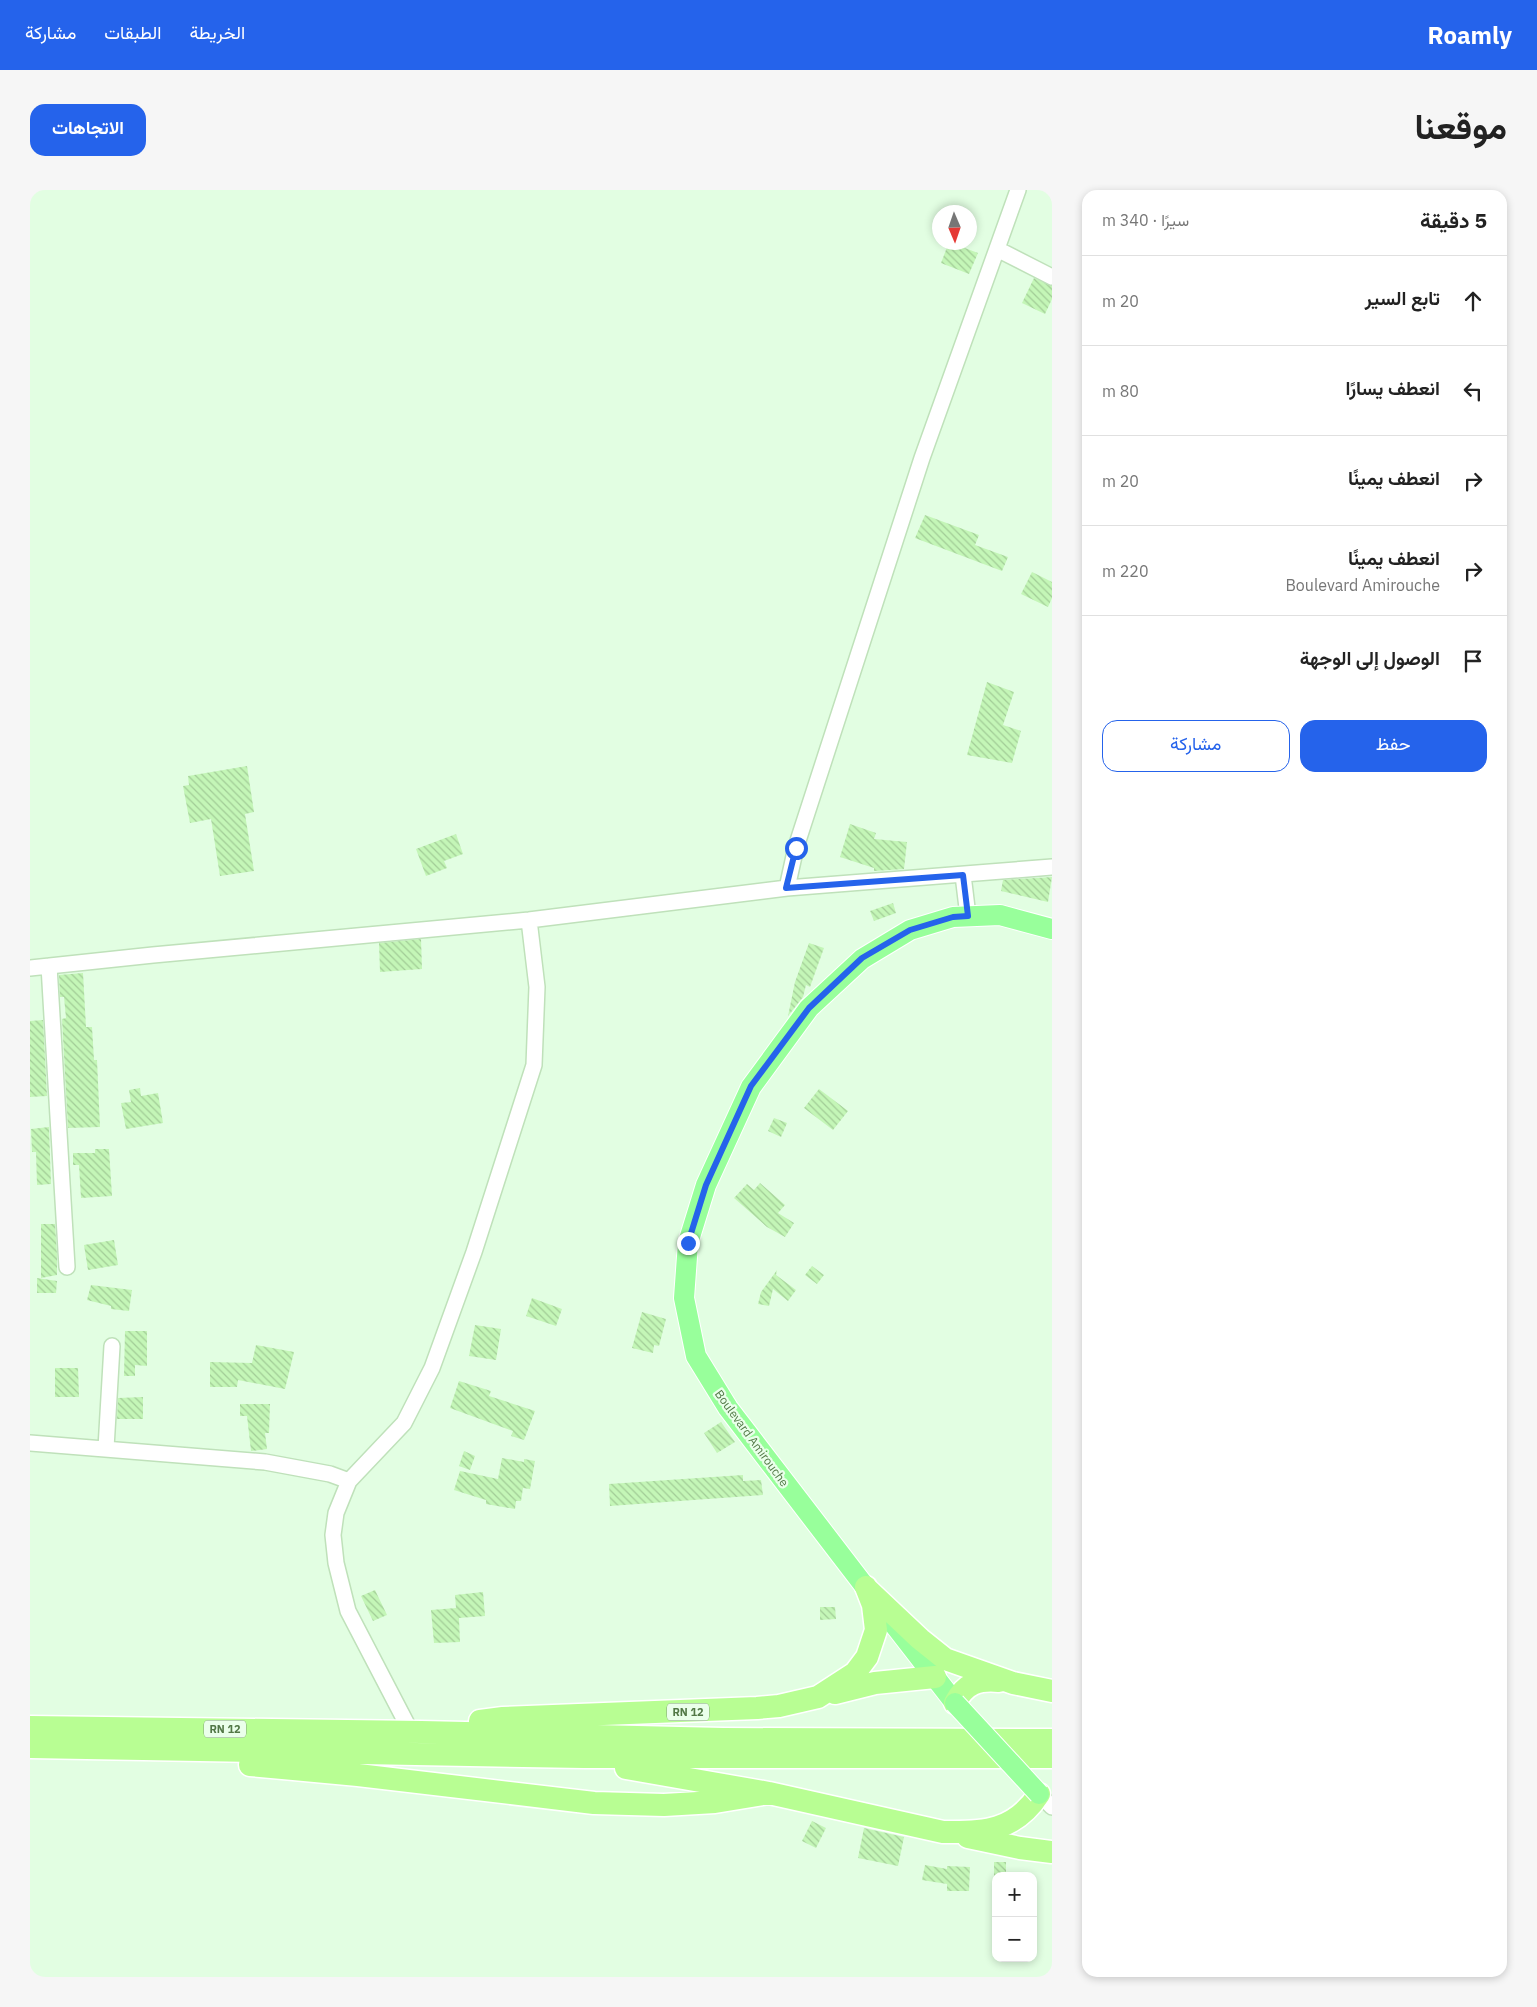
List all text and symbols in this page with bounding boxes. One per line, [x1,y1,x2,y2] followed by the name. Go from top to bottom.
[1428,19,1512,51] text: Roamly
[25,21,76,44] text: مشاركة
[104,21,161,44] text: الطبقات
[189,21,245,44] text: الخريطة
[1414,103,1507,149] text: موقعنا
[30,104,146,156] button: الاتجاهات
[932,205,977,250] north arrow
[1420,206,1487,234] text: 5 دقيقة
[1102,210,1189,230] text: سيرًا · 340 m
[1365,286,1440,310] text: تابع السير
[1459,287,1487,315] icon: ahead
[1102,291,1139,311] text: 20 m
[1346,376,1440,400] text: انعطف يسارًا
[1459,377,1487,405] icon: left
[1102,381,1139,401] text: 80 m
[1348,466,1440,490] text: انعطف يمينًا
[1459,467,1487,495] icon: right
[1102,471,1139,491] text: 20 m
[1348,546,1440,570] text: انعطف يمينًا
[1459,557,1487,585] icon: right
[1102,561,1149,581] text: 220 m
[1285,575,1440,595] text: Boulevard Amirouche
[1300,646,1440,670] text: الوصول إلى الوجهة
[1459,647,1487,675] icon: arrive
[1102,720,1290,772] button: مشاركة
[1300,720,1487,772] button: حفظ
[785,837,808,860] route start
[677,1232,700,1255] route end
[712,1387,792,1490] street label: Boulevard Amirouche
[667,1704,709,1720] road number: RN 12
[204,1720,246,1738] road number: RN 12
[992,1872,1037,1962] map controls
[992,1872,1037,1917] button: +
[992,1917,1037,1962] button: −

